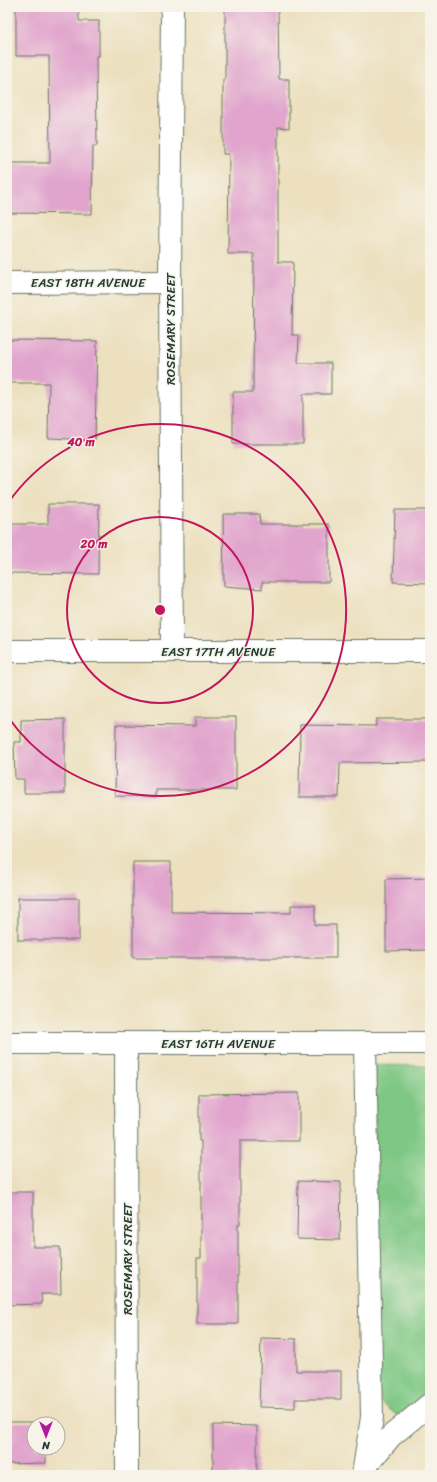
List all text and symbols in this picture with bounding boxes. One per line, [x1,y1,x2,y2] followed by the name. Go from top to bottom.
[31,271,146,294] street label: EAST 18TH AVENUE
[159,271,182,385] street label: ROSEMARY STREET
[66,431,95,453] text: 40 m
[80,533,108,555] text: 20 m
[153,603,167,617] centre of rings
[161,640,276,663] street label: EAST 17TH AVENUE
[161,1032,276,1055] street label: EAST 16TH AVENUE
[116,1201,139,1315] street label: ROSEMARY STREET
[26,1416,66,1456] north arrow
[42,1436,51,1455] text: N

